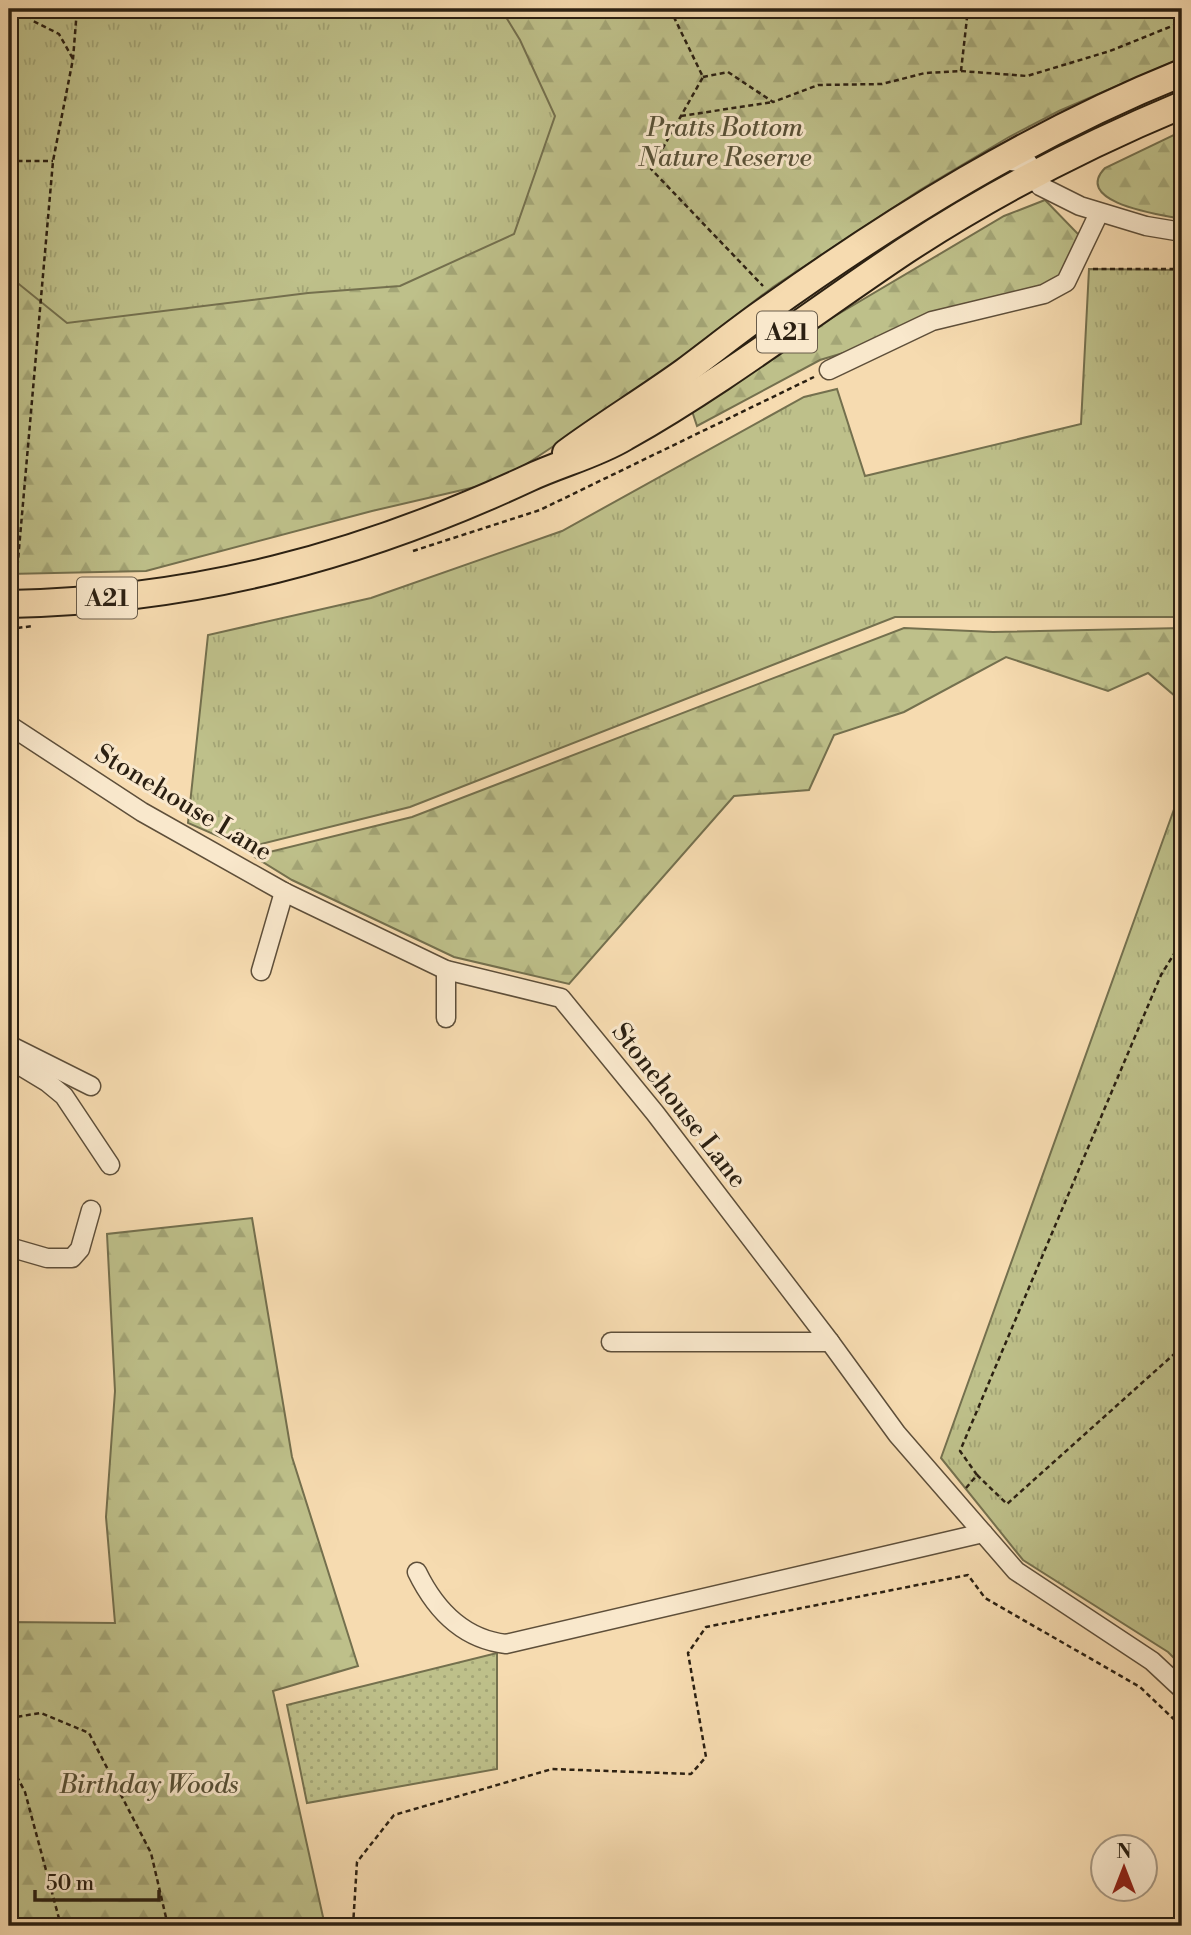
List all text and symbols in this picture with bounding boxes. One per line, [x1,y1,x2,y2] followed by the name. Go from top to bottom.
[637,112,812,174] park label: Pratts Bottom Nature Reserve
[757,312,817,352] road number: A21
[77,578,137,618] road number: A21
[89,737,278,868] street label: Stonehouse Lane
[605,1017,754,1195] street label: Stonehouse Lane
[58,1769,239,1801] park label: Birthday Woods
[1090,1834,1160,1904] north arrow
[1116,1840,1132,1864] text: N
[35,1858,159,1902] scale bar
[46,1871,94,1897] text: 50 m

